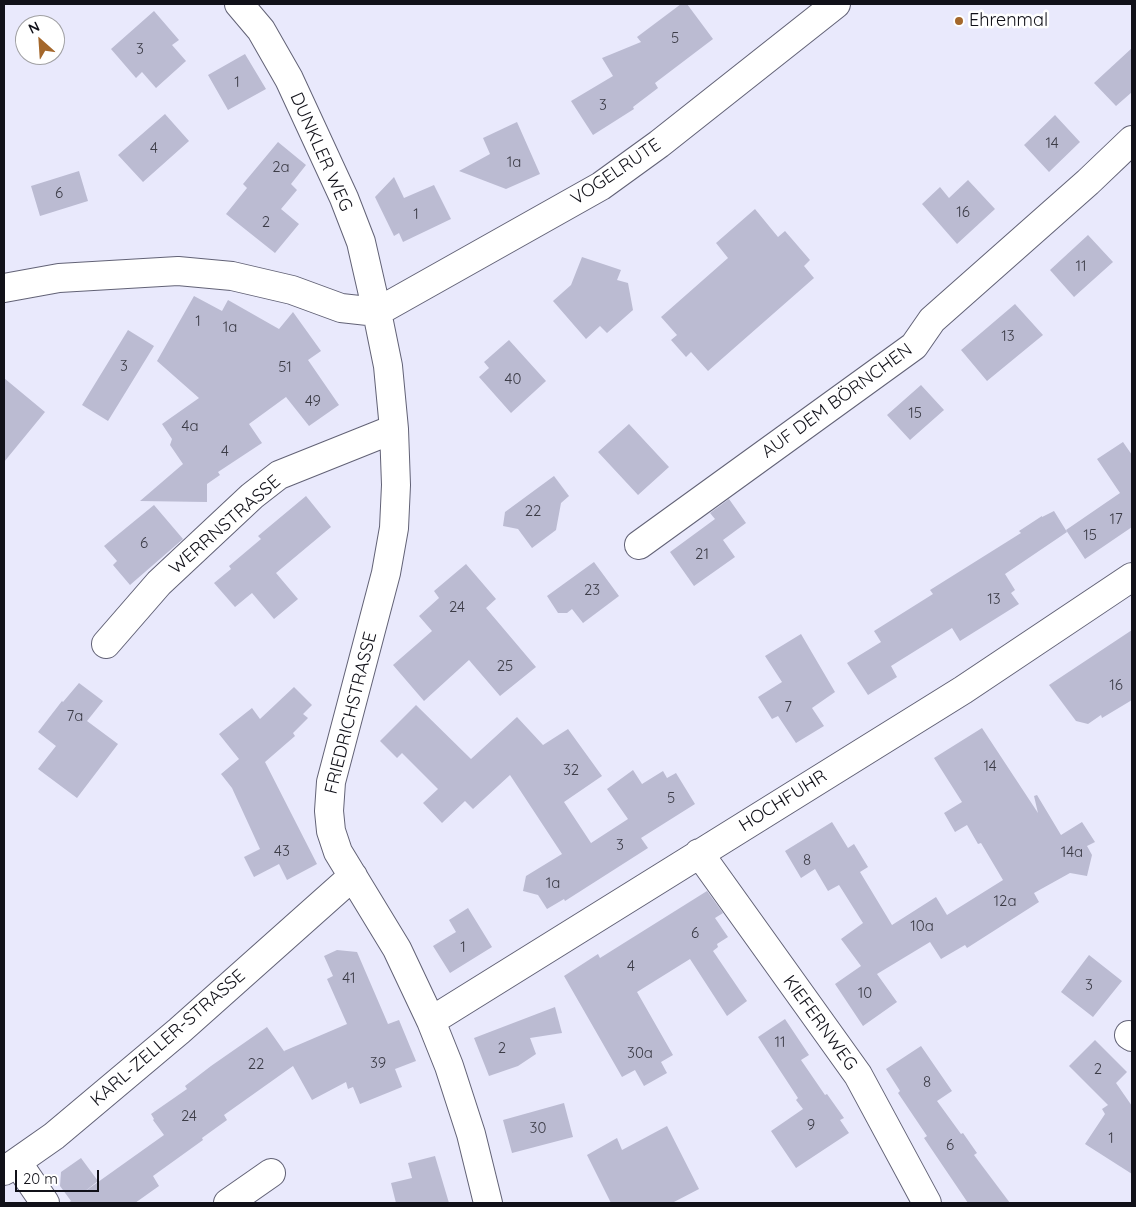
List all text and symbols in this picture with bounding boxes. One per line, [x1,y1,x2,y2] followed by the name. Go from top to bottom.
[969,10,1048,32] place label: Ehrenmal
[15,15,65,65] north arrow
[953,15,965,27] marker: Ehrenmal
[25,17,42,38] text: N
[671,29,679,47] house number: 5
[136,40,144,58] house number: 3
[234,73,240,91] house number: 1
[285,89,357,215] street label: DUNKLER WEG
[599,96,607,114] house number: 3
[567,134,665,210] street label: VOGELRUTE
[1045,134,1059,152] house number: 14
[150,139,158,157] house number: 4
[507,153,521,171] house number: 1a
[272,158,290,176] house number: 2a
[55,184,63,202] house number: 6
[956,203,970,221] house number: 16
[413,205,419,223] house number: 1
[262,213,270,231] house number: 2
[1075,257,1087,275] house number: 11
[195,312,201,330] house number: 1
[223,318,237,336] house number: 1a
[1001,327,1015,345] house number: 13
[757,339,917,463] street label: AUF DEM BÖRNCHEN
[120,357,128,375] house number: 3
[278,358,292,376] house number: 51
[505,370,521,388] house number: 40
[305,392,321,410] house number: 49
[908,404,922,422] house number: 15
[182,417,198,435] house number: 4a
[221,442,229,460] house number: 4
[165,471,285,579] street label: WERRNSTRASSE
[525,502,541,520] house number: 22
[1109,510,1123,528] house number: 17
[1083,526,1097,544] house number: 15
[140,534,148,552] house number: 6
[695,545,709,563] house number: 21
[584,581,600,599] house number: 23
[987,590,1001,608] house number: 13
[449,598,465,616] house number: 24
[320,630,382,796] street label: FRIEDRICHSTRASSE
[497,657,513,675] house number: 25
[1109,676,1123,694] house number: 16
[784,698,792,716] house number: 7
[67,707,83,725] house number: 7a
[983,757,997,775] house number: 14
[563,761,579,779] house number: 32
[735,765,831,837] street label: HOCHFUHR
[667,789,675,807] house number: 5
[616,836,624,854] house number: 3
[274,842,290,860] house number: 43
[1061,843,1083,861] house number: 14a
[803,851,811,869] house number: 8
[546,874,560,892] house number: 1a
[994,892,1016,910] house number: 12a
[910,917,934,935] house number: 10a
[691,924,699,942] house number: 6
[460,938,466,956] house number: 1
[627,957,635,975] house number: 4
[86,965,250,1111] street label: KARL-ZELLER-STRASSE
[342,969,356,987] house number: 41
[778,971,862,1075] street label: KIEFERNWEG
[1085,976,1093,994] house number: 3
[858,984,872,1002] house number: 10
[774,1033,786,1051] house number: 11
[498,1039,506,1057] house number: 2
[627,1044,653,1062] house number: 30a
[370,1054,386,1072] house number: 39
[248,1055,264,1073] house number: 22
[1094,1060,1102,1078] house number: 2
[923,1073,931,1091] house number: 8
[181,1107,197,1125] house number: 24
[807,1116,815,1134] house number: 9
[530,1119,546,1137] house number: 30
[1108,1129,1114,1147] house number: 1
[946,1136,954,1154] house number: 6
[18,1160,101,1192] scale bar
[23,1169,58,1188] text: 20 m

